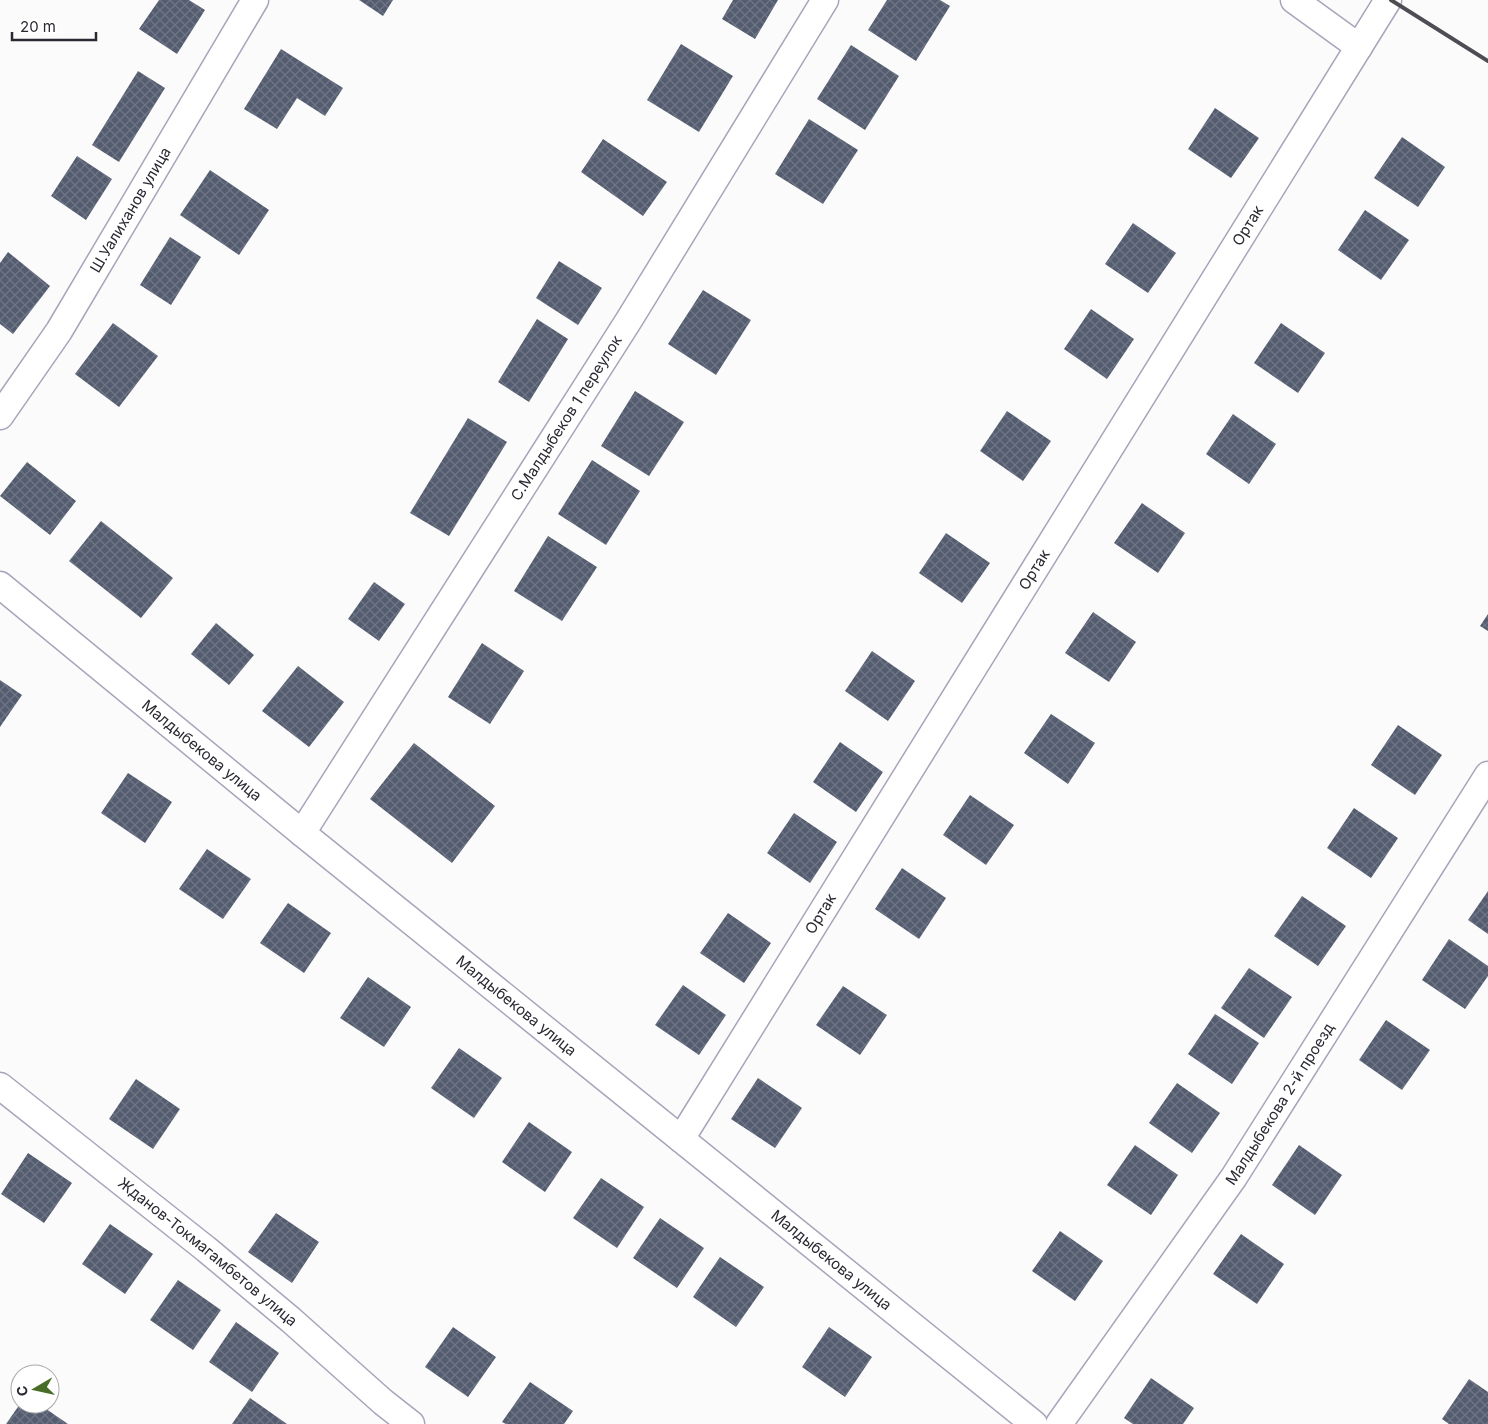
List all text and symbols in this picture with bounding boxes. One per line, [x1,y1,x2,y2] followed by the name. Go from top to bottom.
[12,10,96,42] scale bar
[20,17,56,36] text: 20 m
[86,143,175,276] street label: Ш.Уалиханов улица
[1228,202,1267,249] street label: Ортак
[506,332,626,504] street label: С.Малдыбеков 1 переулок
[1014,546,1054,593] street label: Ортак
[138,696,266,805] street label: Малдыбекова улица
[801,890,840,937] street label: Ортак
[452,951,581,1060] street label: Малдыбекова улица
[1221,1019,1338,1189] street label: Малдыбекова 2-й проезд
[115,1173,302,1330] street label: Жданов-Токмагамбетов улица
[767,1206,896,1314] street label: Малдыбекова улица
[10,1364,60,1414] north arrow
[12,1385,31,1398] text: С

